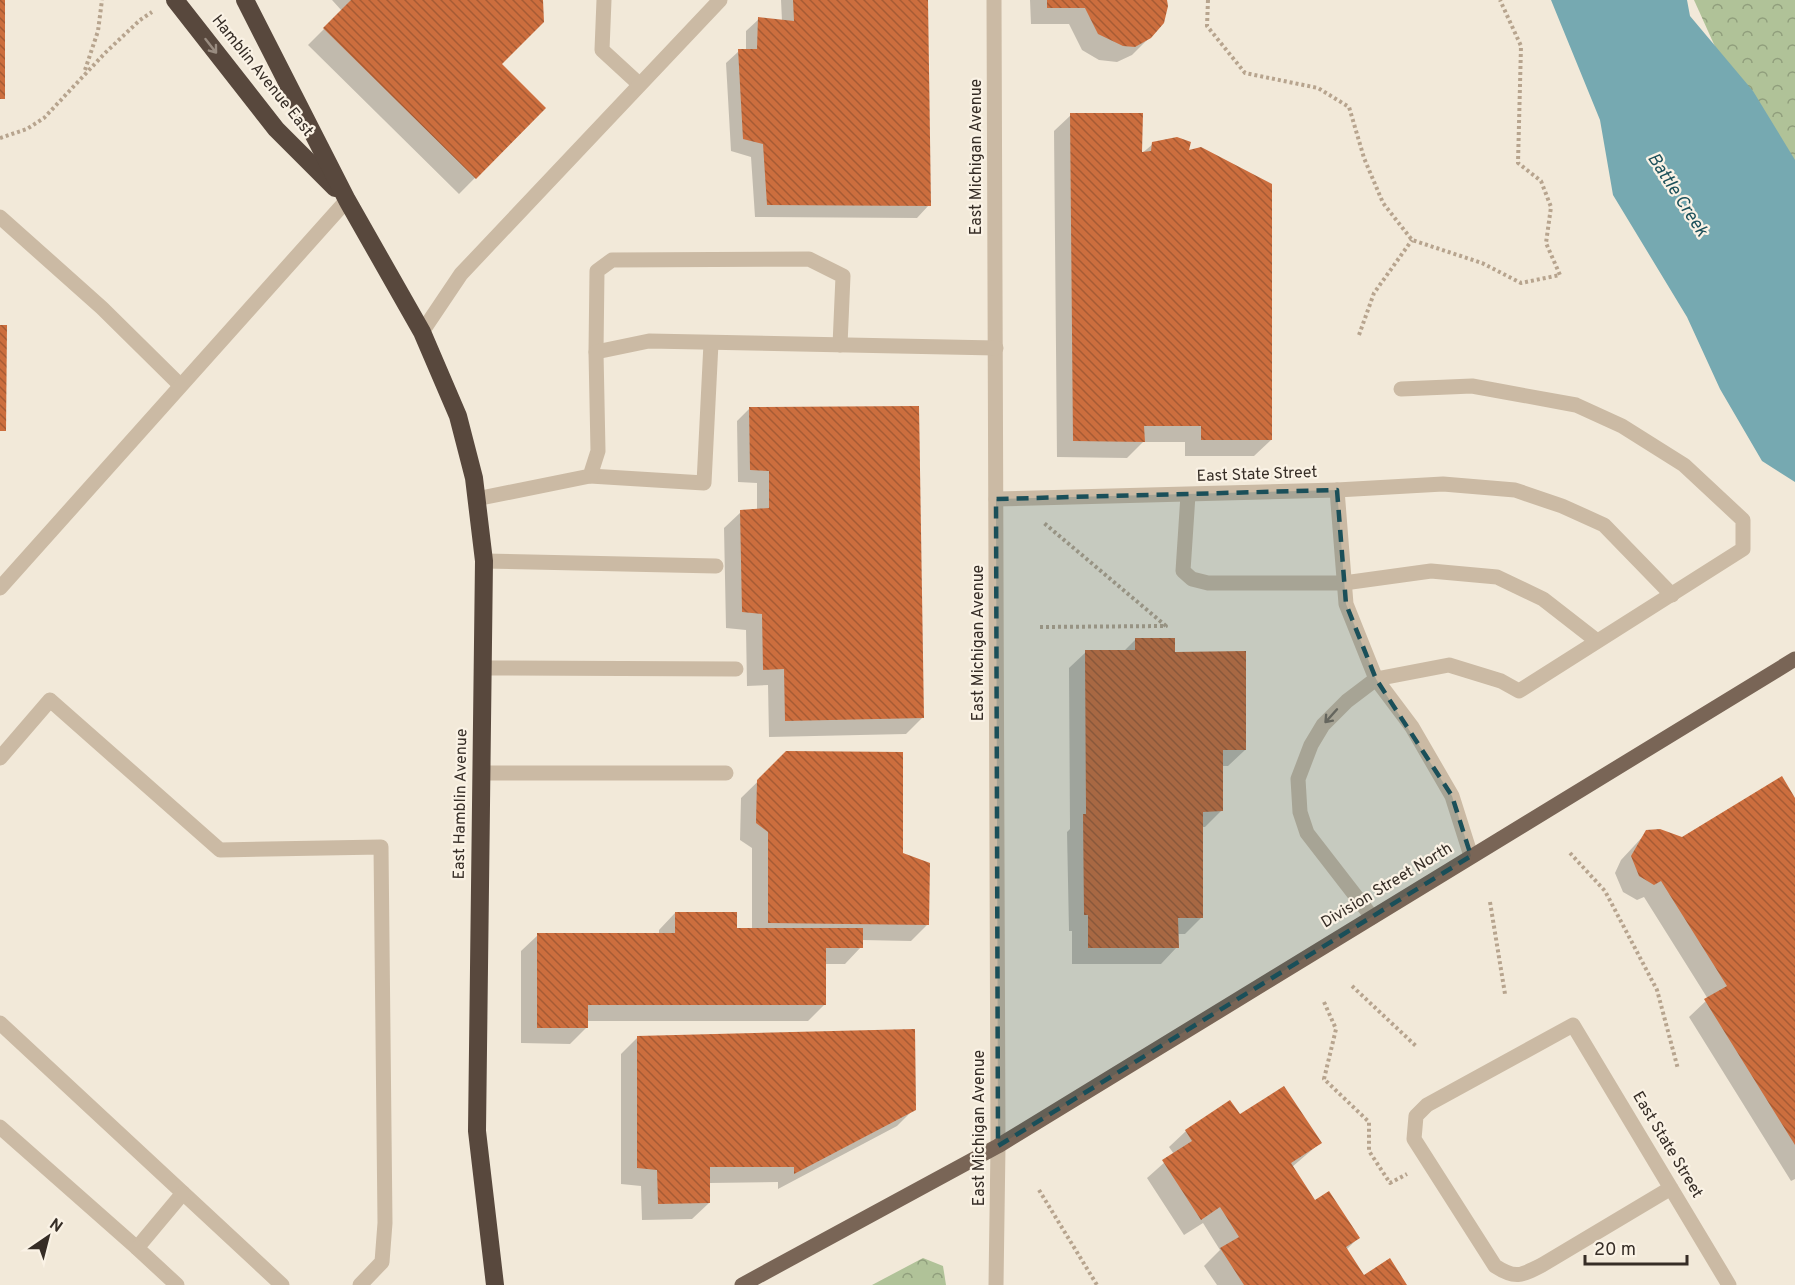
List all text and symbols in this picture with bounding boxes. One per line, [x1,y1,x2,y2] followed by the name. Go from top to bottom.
[207,11,317,141] street label: Hamblin Avenue East
[205,38,217,54] one-way arrow
[967,79,987,235] street label: East Michigan Avenue
[1641,149,1713,242] water label: Battle Creek
[1196,463,1318,487] street label: East State Street
[969,565,989,721] street label: East Michigan Avenue
[1324,708,1338,723] one-way arrow
[450,728,472,880] street label: East Hamblin Avenue
[1318,839,1456,933] street label: Division Street North
[970,1050,990,1206] street label: East Michigan Avenue
[1627,1088,1707,1202] street label: East State Street
[18,1207,78,1267] north arrow
[45,1215,66,1238] text: N
[1585,1228,1687,1266] scale bar
[1594,1239,1636,1262] text: 20 m

